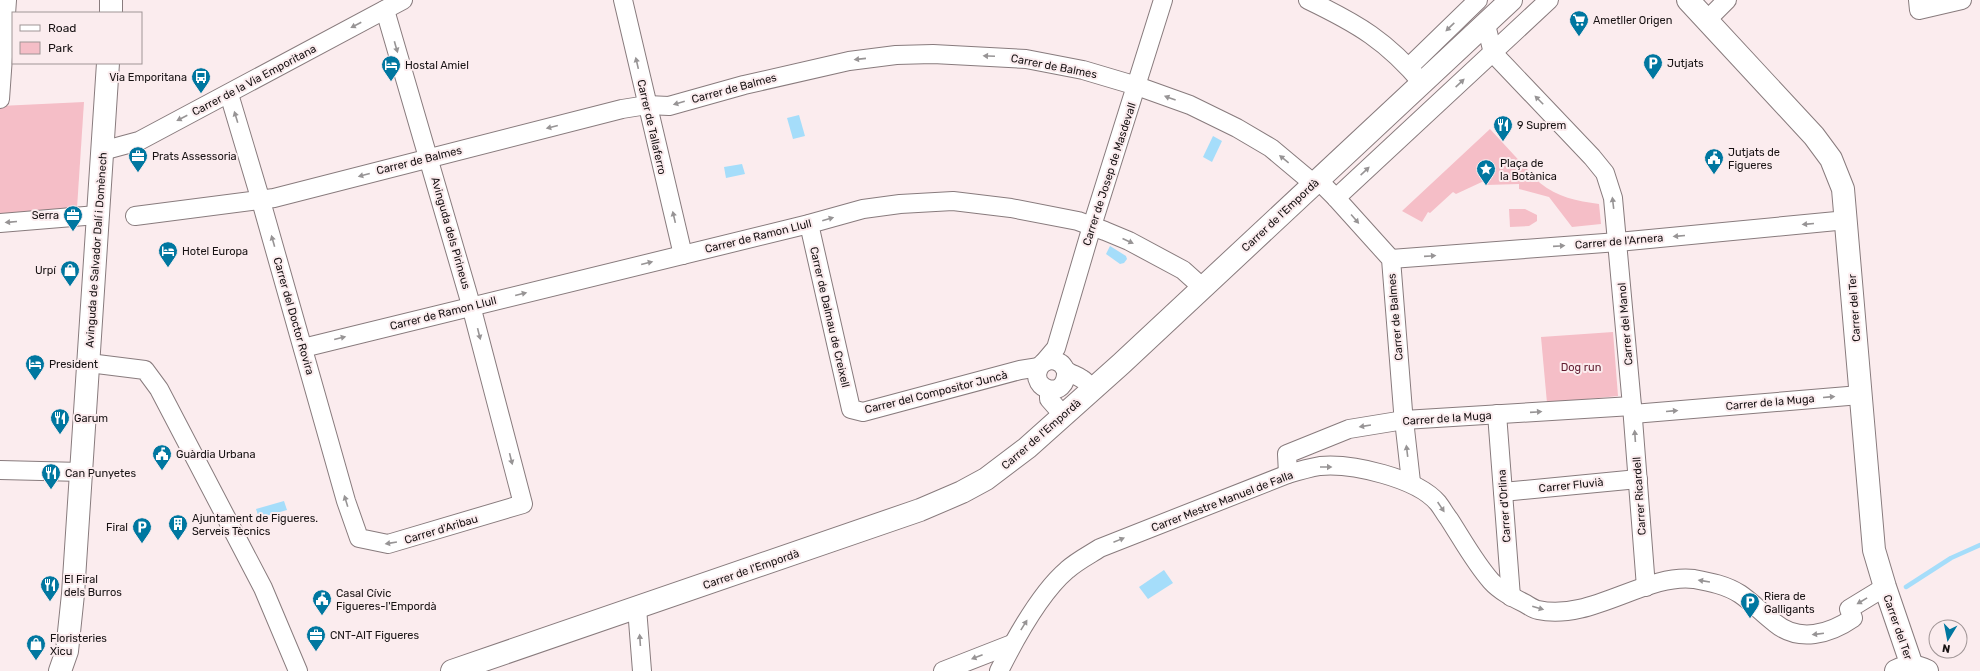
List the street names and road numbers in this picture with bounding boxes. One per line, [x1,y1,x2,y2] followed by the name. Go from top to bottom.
[190,42,319,119] street label: Carrer de la Via Emporitana
[1010,52,1098,81] street label: Carrer de Balmes
[690,71,778,106] street label: Carrer de Balmes
[634,78,669,176] street label: Carrer de Tallaferro
[1080,101,1139,247] street label: Carrer de Josep de Masdevall
[375,144,464,177] street label: Carrer de Balmes
[83,152,110,348] street label: Avinguda de Salvador Dalí i Domènech
[428,175,473,291] street label: Avinguda dels Pirineus
[1239,176,1322,255] street label: Carrer de l'Empordà
[703,217,813,256] street label: Carrer de Ramon Llull
[1574,231,1664,252] street label: Carrer de l'Arnera
[807,245,852,389] street label: Carrer de Dalmau de Creixell
[270,256,317,377] street label: Carrer del Doctor Rovira
[1385,272,1406,361] street label: Carrer de Balmes
[1846,273,1863,342] street label: Carrer del Ter
[1615,282,1636,366] street label: Carrer del Manol
[388,294,498,333] street label: Carrer de Ramon Llull
[863,368,1009,417] street label: Carrer del Compositor Juncà
[1725,392,1815,413] street label: Carrer de la Muga
[999,396,1084,472] street label: Carrer de l'Empordà
[1402,409,1492,428] street label: Carrer de la Muga
[1630,456,1649,536] street label: Carrer Ricardell
[1149,468,1295,535] street label: Carrer Mestre Manuel de Falla
[1495,469,1514,543] street label: Carrer d'Orlina
[1538,476,1604,495] street label: Carrer Fluvià
[403,512,479,547] street label: Carrer d'Aribau
[701,547,801,592] street label: Carrer de l'Empordà
[1880,593,1915,662] street label: Carrer del Ter

